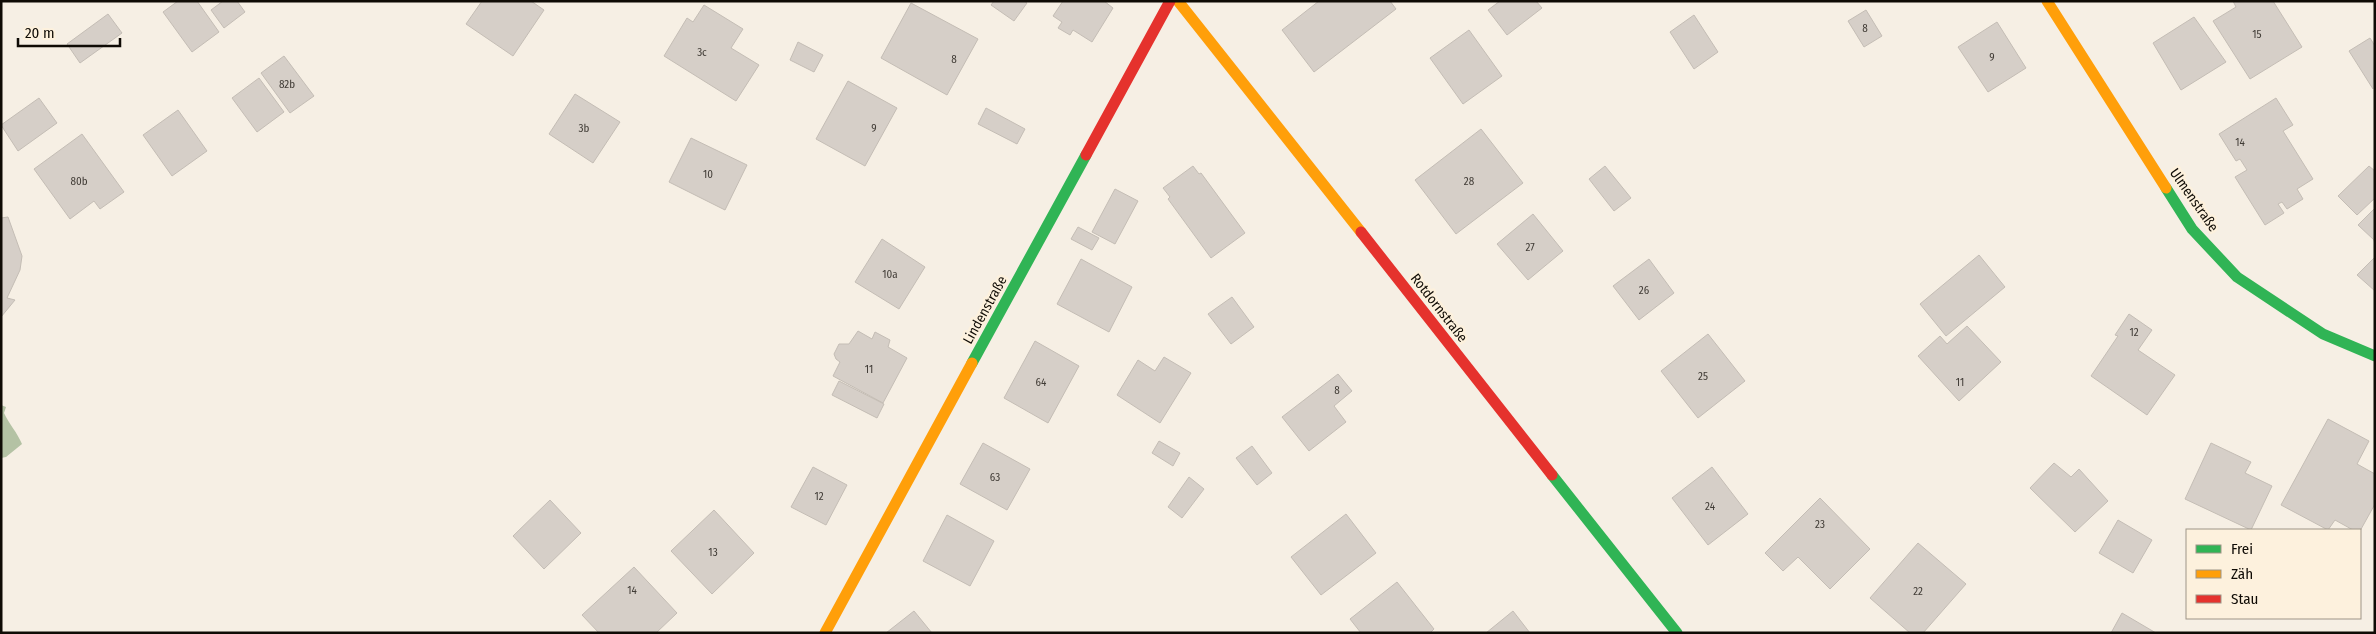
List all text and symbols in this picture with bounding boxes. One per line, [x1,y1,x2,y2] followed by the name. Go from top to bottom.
[18,15,120,47] scale bar
[1862,22,1868,35] house number: 8
[25,24,55,42] text: 20 m
[2252,28,2262,41] house number: 15
[697,46,707,59] house number: 3c
[1989,51,1995,64] house number: 9
[951,53,957,66] house number: 8
[279,78,295,91] house number: 82b
[579,122,590,135] house number: 3b
[871,122,877,135] house number: 9
[2235,136,2245,149] house number: 14
[2166,165,2222,235] street label: Ulmenstraße
[703,168,713,181] house number: 10
[70,175,88,188] house number: 80b
[1464,175,1475,188] house number: 28
[1525,241,1535,254] house number: 27
[882,268,898,281] house number: 10a
[1407,270,1471,346] street label: Rotdornstraße
[959,273,1011,347] street label: Lindenstraße
[1639,284,1650,297] house number: 26
[2129,326,2139,339] house number: 12
[865,363,873,376] house number: 11
[1698,370,1708,383] house number: 25
[1036,376,1047,389] house number: 64
[1956,376,1964,389] house number: 11
[1334,384,1340,397] house number: 8
[990,471,1000,484] house number: 63
[814,490,824,503] house number: 12
[1705,500,1716,513] house number: 24
[1815,518,1825,531] house number: 23
[2186,529,2361,619] legend
[2231,540,2253,558] text: Frei
[708,546,718,559] house number: 13
[2231,565,2253,583] text: Zäh
[627,584,637,597] house number: 14
[1913,585,1923,598] house number: 22
[2231,590,2258,608] text: Stau

